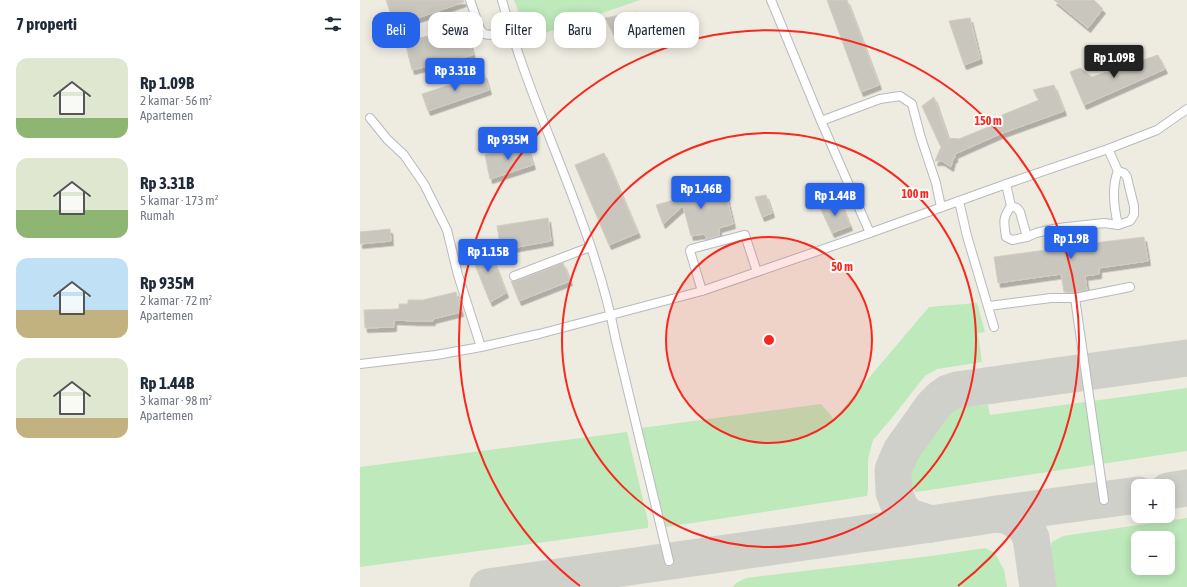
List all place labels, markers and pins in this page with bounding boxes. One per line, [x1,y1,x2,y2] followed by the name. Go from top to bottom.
[1073,45,1155,79] pin: Rp 1.09B
[414,58,496,92] pin: Rp 3.31B
[471,127,545,161] pin: Rp 935M
[660,176,742,210] pin: Rp 1.46B
[794,183,876,217] pin: Rp 1.44B
[1034,226,1108,260] pin: Rp 1.9B
[447,239,529,273] pin: Rp 1.15B
[762,333,776,347] centre of rings

